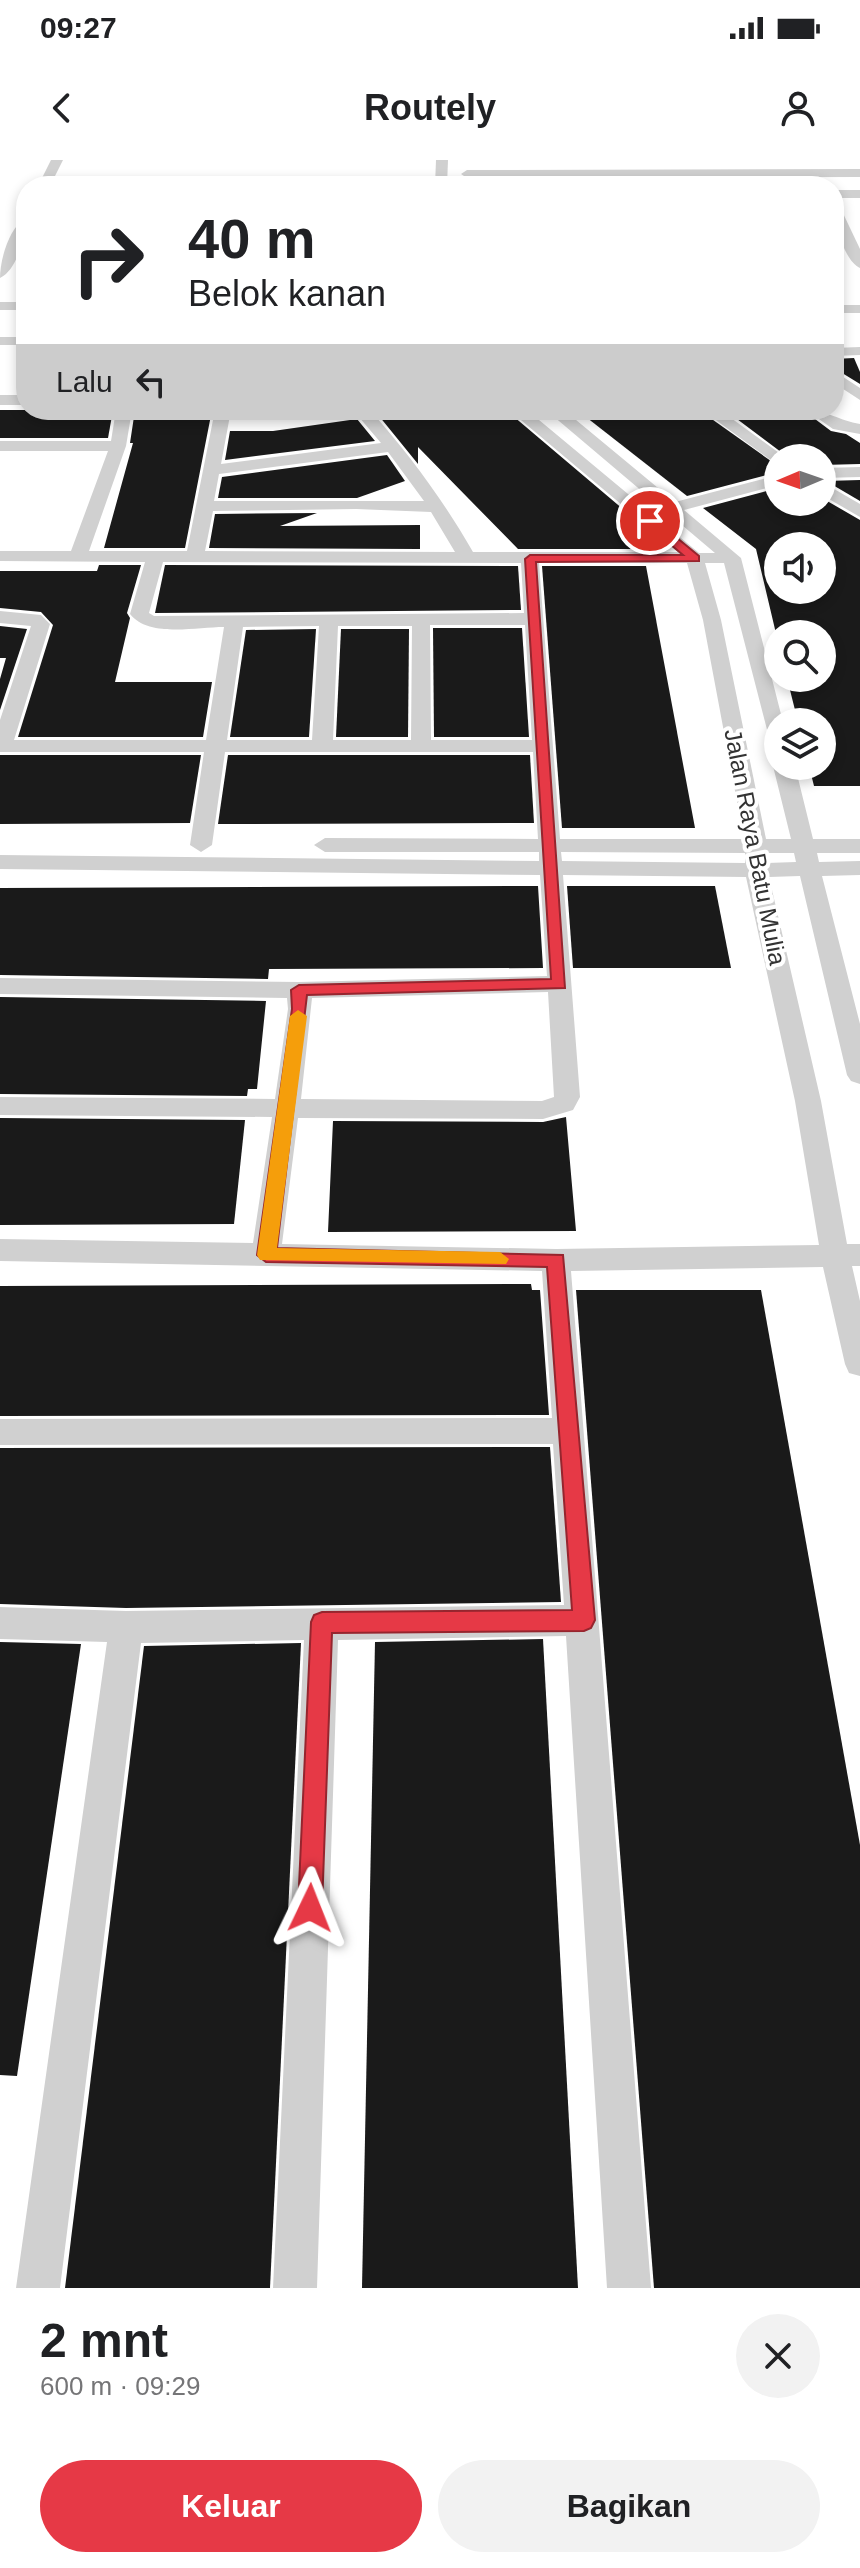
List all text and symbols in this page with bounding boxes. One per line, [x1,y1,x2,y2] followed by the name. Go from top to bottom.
[40,11,117,44] text: 09:27
[40,86,84,130] icon: back
[776,86,820,130] icon: person
[364,87,496,128] text: Routely
[188,207,316,270] text: 40 m
[56,208,160,312] icon: right
[188,273,386,314] text: Belok kanan
[129,360,173,404] icon: left
[56,365,113,398] text: Lalu
[764,444,836,516] north arrow
[764,444,836,780] map controls
[616,487,684,555] pin
[628,499,672,543] icon: arrive
[764,532,836,604] button: sound
[764,620,836,692] button: search
[764,708,836,780] button: layers
[719,726,792,968] street label: Jalan Raya Batu Mulia
[268,1866,352,1950] position arrow
[40,2314,168,2367] text: 2 mnt
[736,2314,820,2398] button: close
[40,2371,200,2401] text: 600 m · 09:29
[40,2460,422,2552] button: Keluar
[438,2460,820,2552] button: Bagikan

